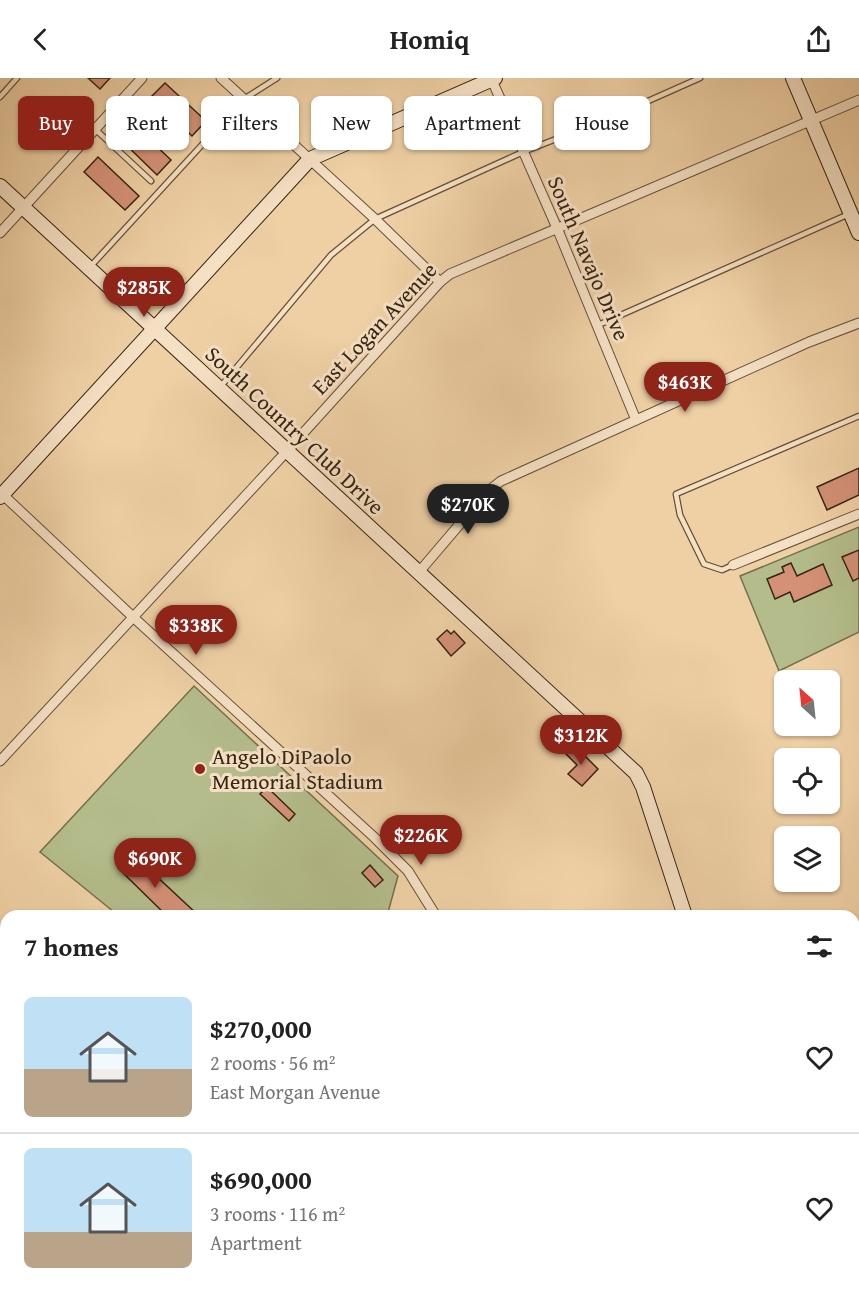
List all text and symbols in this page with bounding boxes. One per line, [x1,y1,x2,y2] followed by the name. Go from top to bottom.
[390,19,469,59] text: Homiq
[24,23,57,56] icon: back
[802,23,835,56] icon: share
[18,96,94,150] chip: Buy
[106,96,189,150] chip: Rent
[201,96,299,150] chip: Filters
[311,96,392,150] chip: New
[404,96,542,150] chip: Apartment
[554,96,650,150] chip: House
[540,171,638,345] street label: South Navajo Drive
[304,255,444,401] street label: East Logan Avenue
[102,267,186,318] pin: $285K
[117,272,171,301] text: $285K
[198,338,392,522] street label: South Country Club Drive
[643,362,727,413] pin: $463K
[658,367,712,396] text: $463K
[426,484,510,535] pin: $270K
[441,489,495,518] text: $270K
[154,605,238,656] pin: $338K
[169,610,223,639] text: $338K
[774,670,840,736] north arrow
[774,670,840,892] map controls
[539,715,623,766] pin: $312K
[554,720,608,749] text: $312K
[212,740,383,797] place label: Angelo DiPaolo Memorial Stadium
[774,748,840,814] button: locate
[193,762,207,776] marker: Angelo DiPaolo Memorial Stadium
[379,815,463,866] pin: $226K
[394,820,448,849] text: $226K
[774,826,840,892] button: layers
[113,838,197,889] pin: $690K
[128,843,182,872] text: $690K
[24,927,119,966] text: 7 homes
[803,930,836,963] icon: filters
[210,1009,312,1048] text: $270,000
[72,1021,144,1093] icon: home
[803,1041,836,1074] icon: heart
[210,1048,336,1077] text: 2 rooms · 56 m²
[210,1077,380,1106] text: East Morgan Avenue
[210,1160,312,1199] text: $690,000
[72,1172,144,1244] icon: home
[803,1192,836,1225] icon: heart
[210,1199,345,1228] text: 3 rooms · 116 m²
[210,1228,302,1257] text: Apartment

